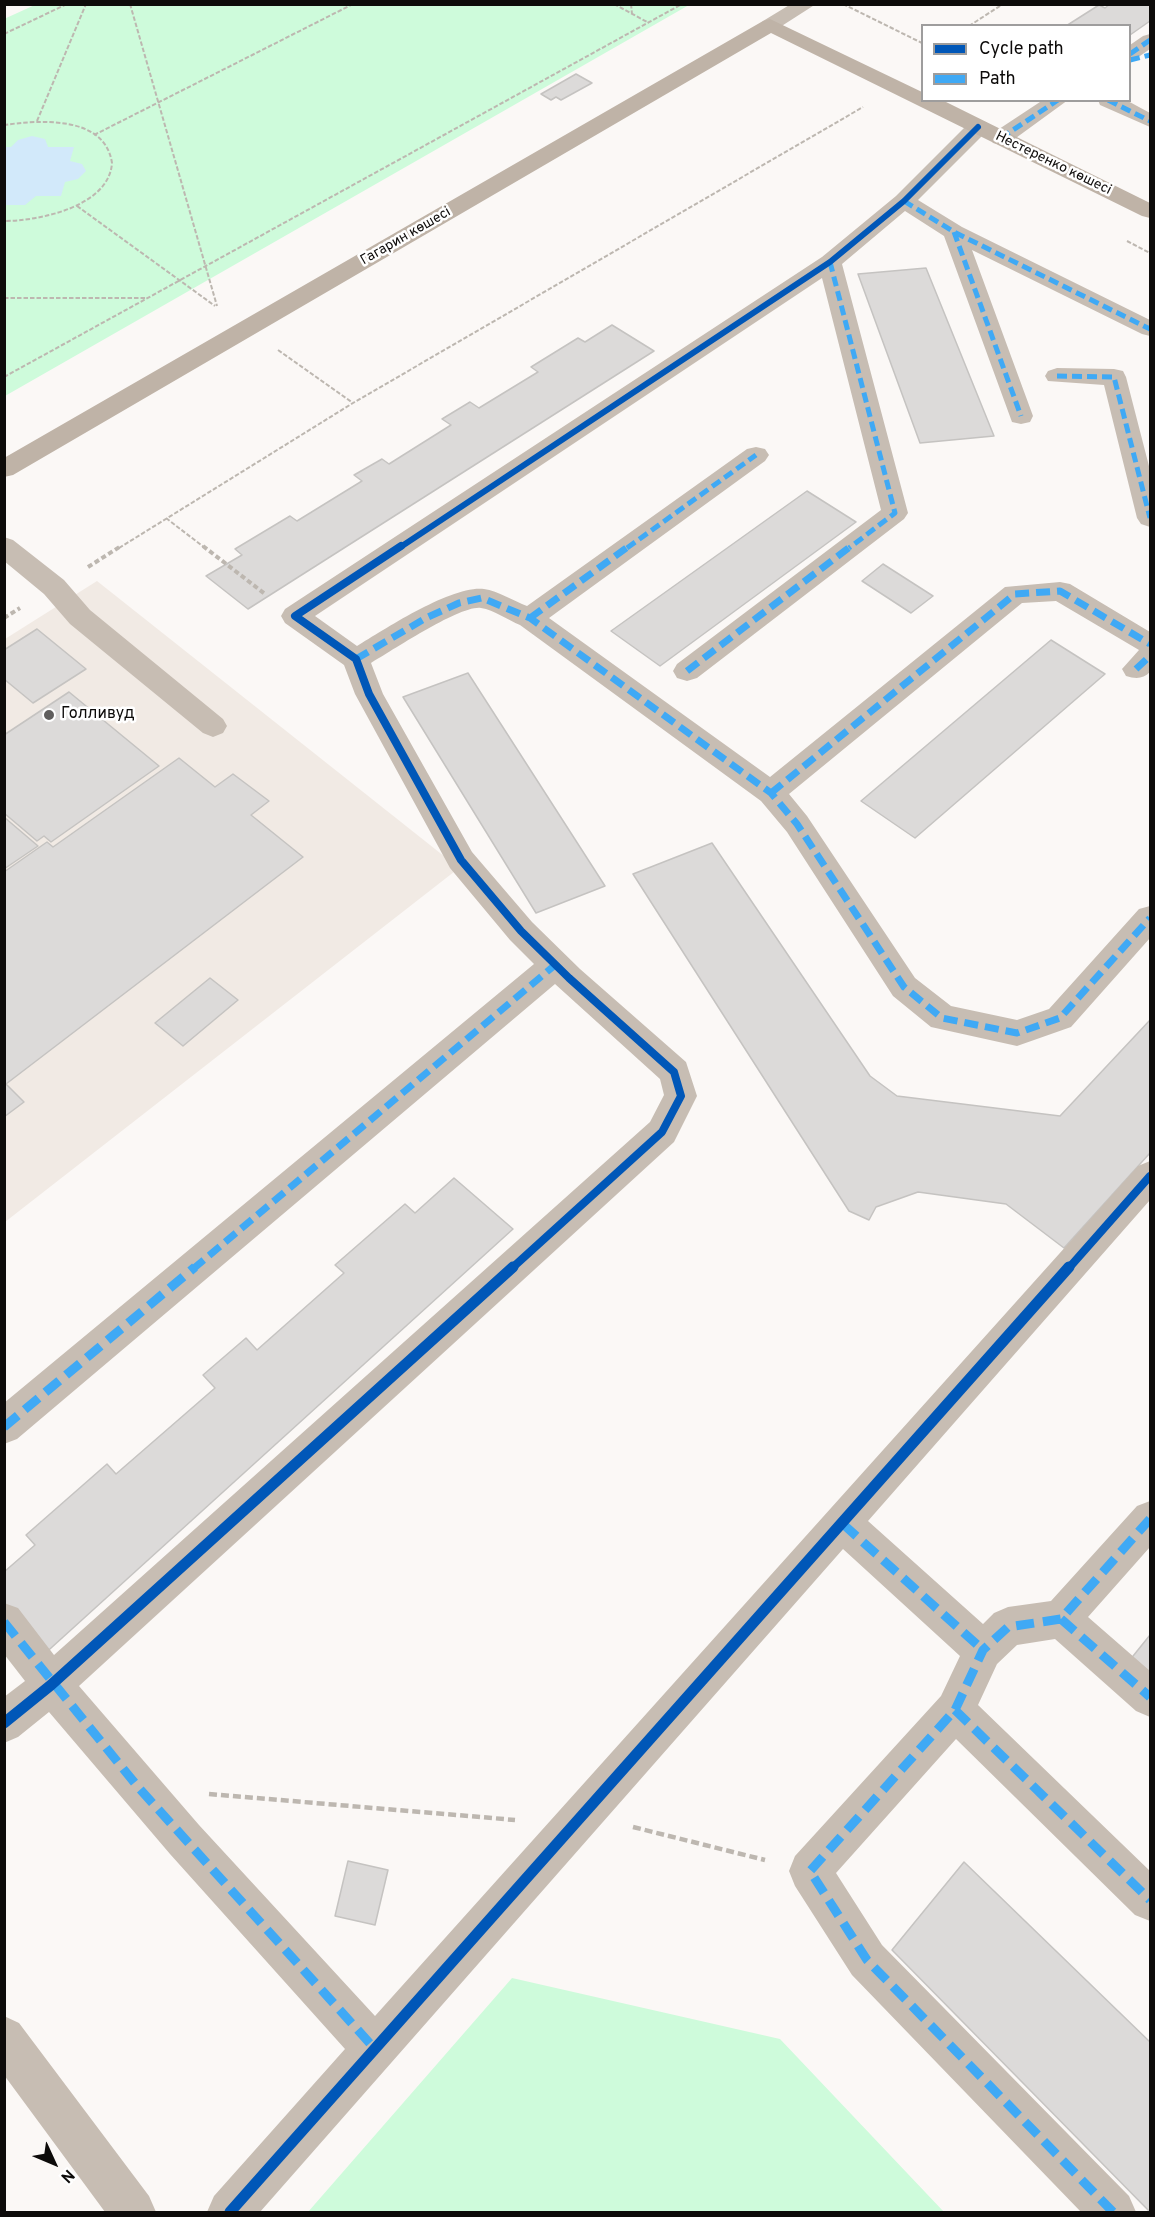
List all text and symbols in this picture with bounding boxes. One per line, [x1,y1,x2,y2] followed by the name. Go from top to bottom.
[921,24,1131,102] legend
[979,38,1064,61] text: Cycle path
[979,68,1016,91] text: Path
[992,129,1114,199] street label: Нестеренко көшесі
[358,204,454,270] street label: Гагарин көшесі
[61,705,135,725] place label: Голливуд
[42,708,56,722] marker: Голливуд
[24,2133,84,2193] north arrow
[56,2164,78,2187] text: N

